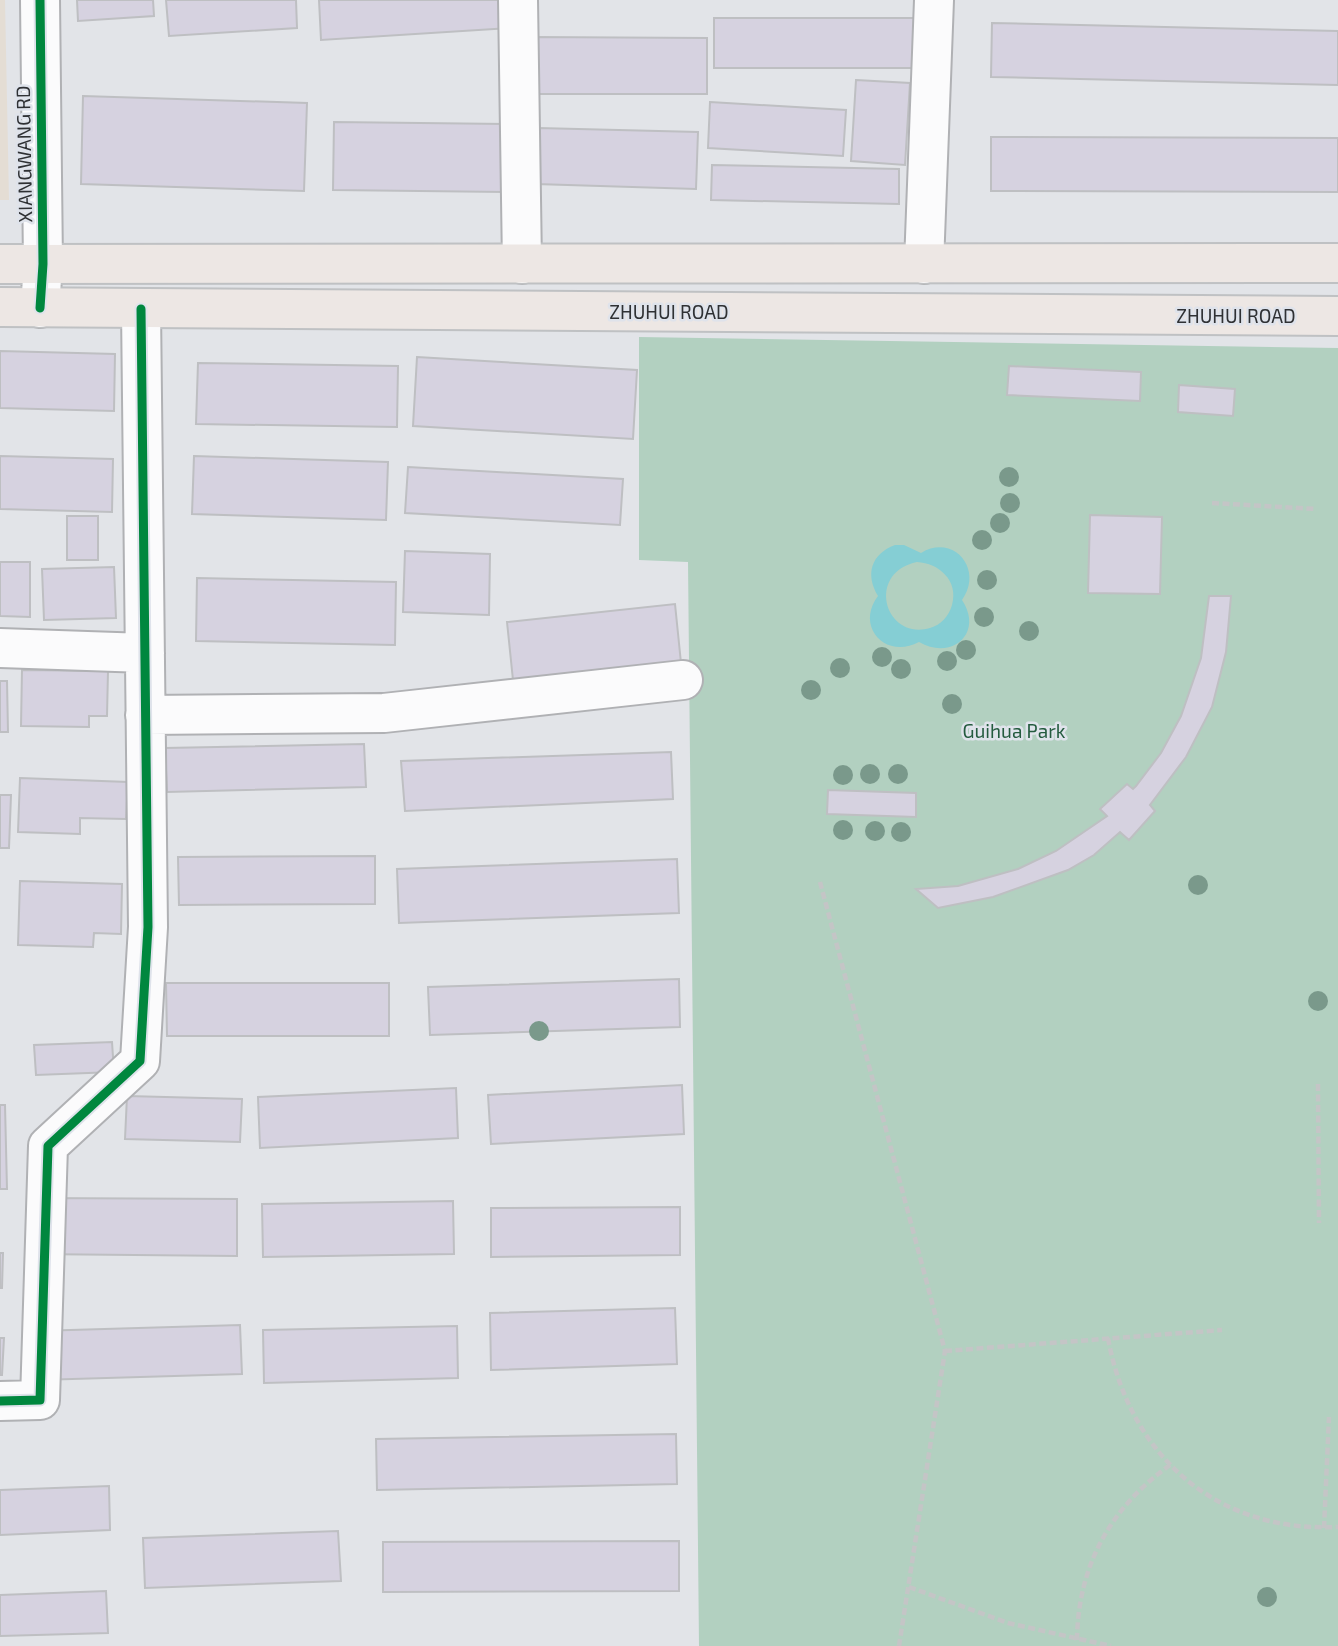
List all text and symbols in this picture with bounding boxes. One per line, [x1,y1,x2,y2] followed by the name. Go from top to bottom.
[11,85,36,223] street label: XIANGWANG RD
[609,300,729,323] street label: ZHUHUI ROAD
[1176,304,1296,327] street label: ZHUHUI ROAD
[963,719,1066,742] park label: Guihua Park

